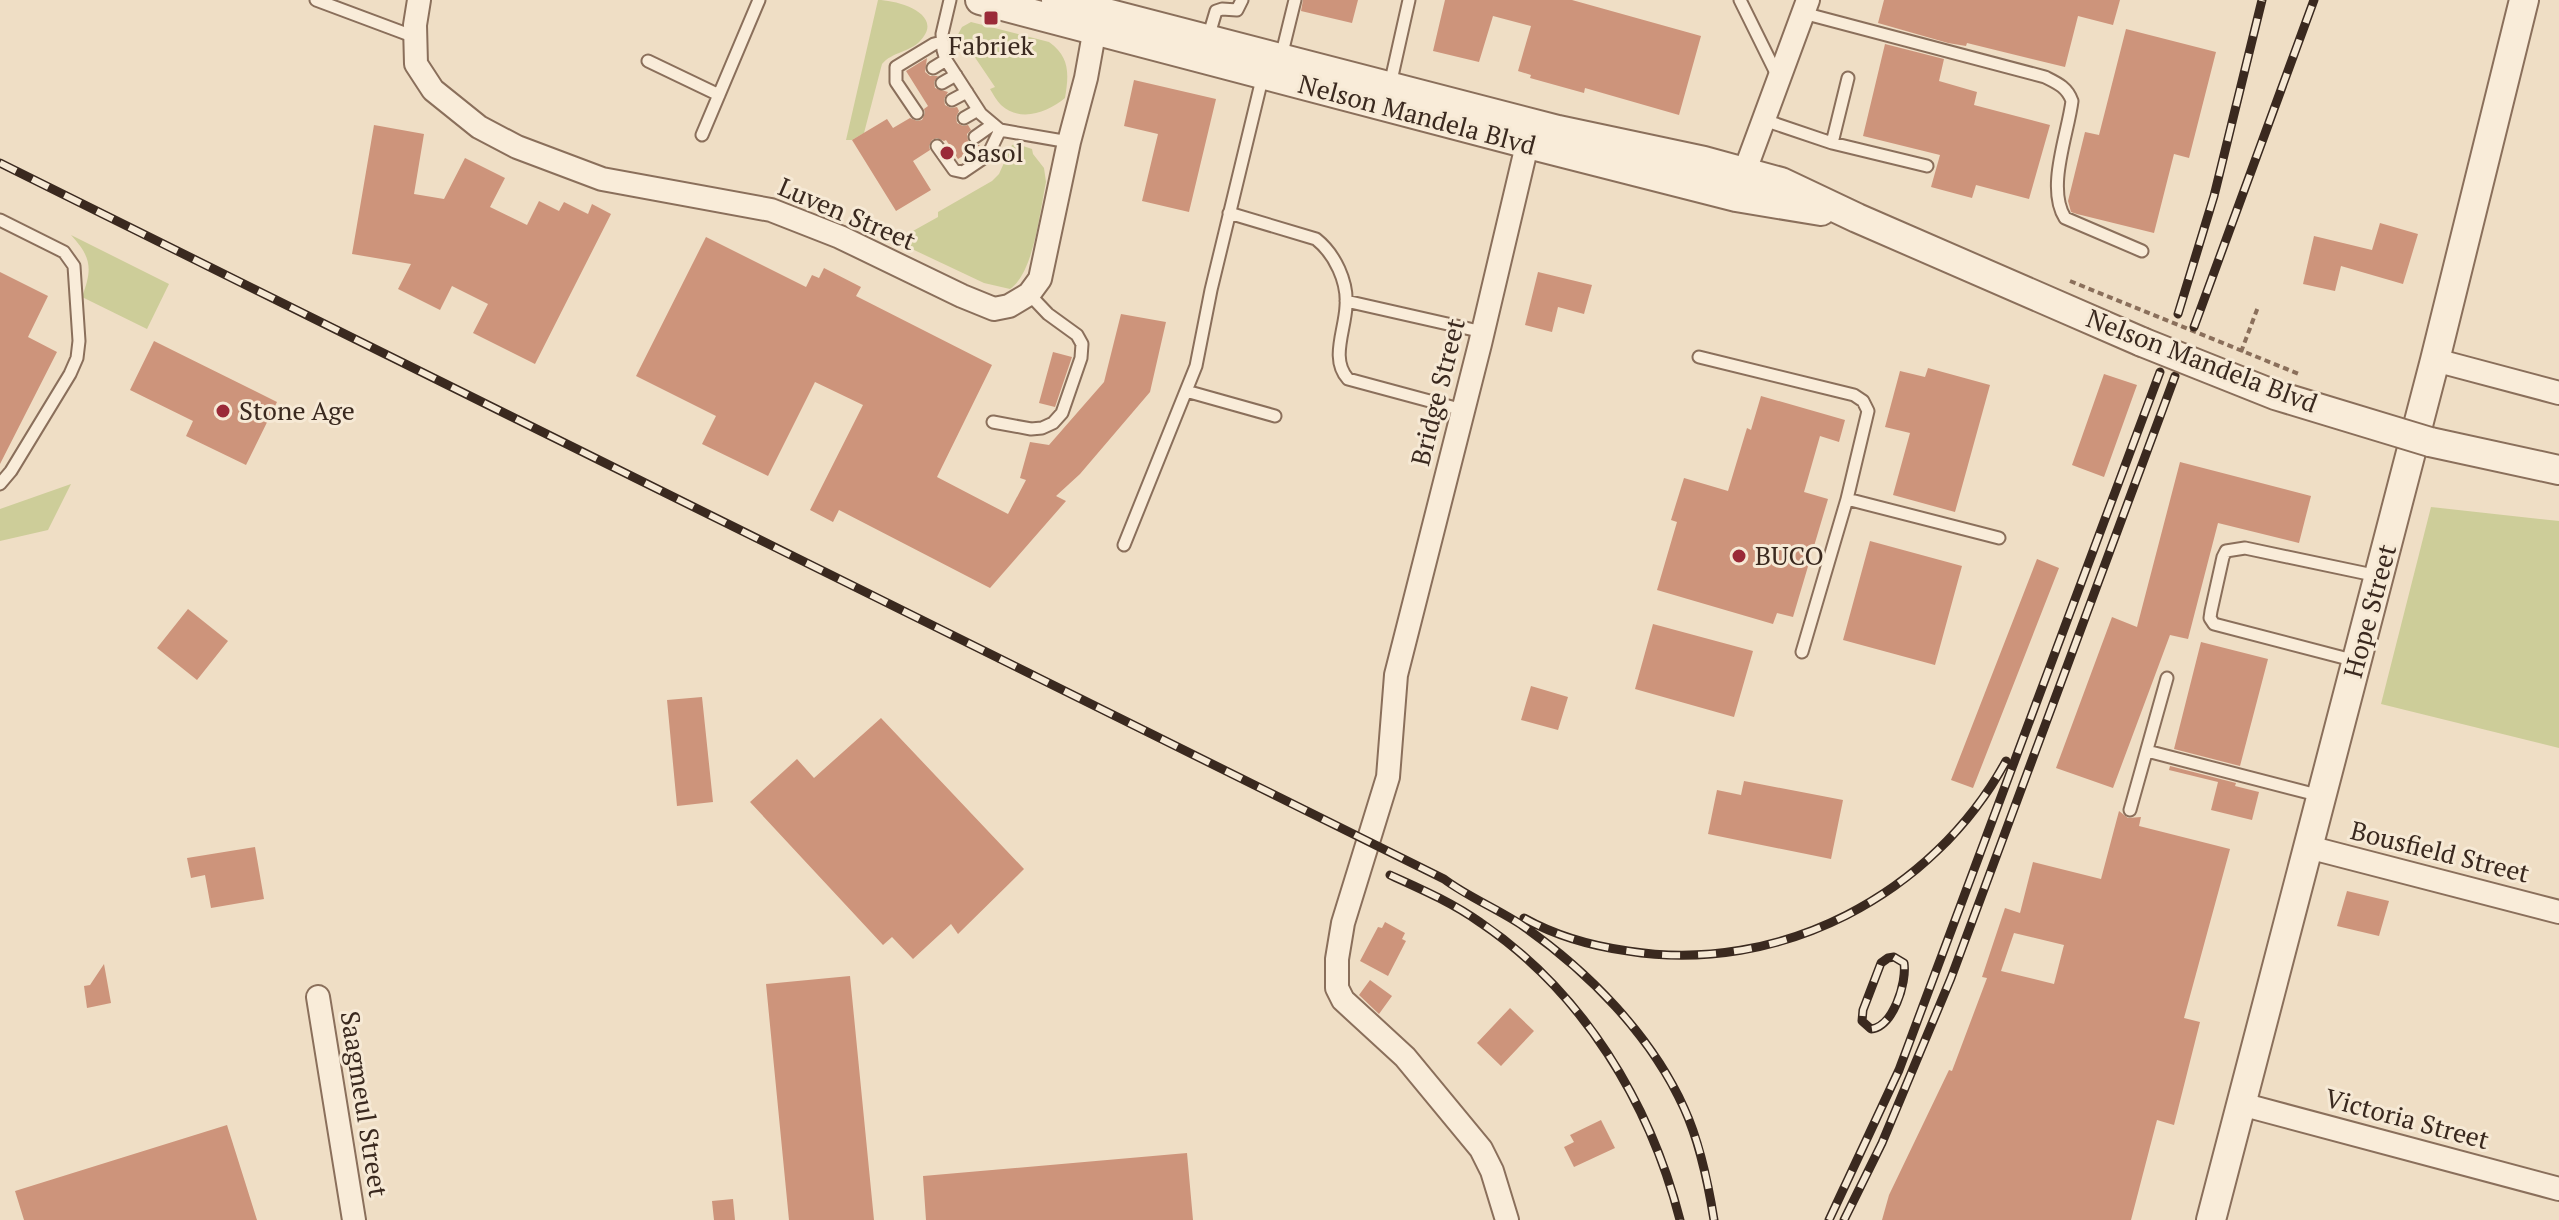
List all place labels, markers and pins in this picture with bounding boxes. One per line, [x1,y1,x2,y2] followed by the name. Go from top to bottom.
[982,9,1000,27] marker: Fabriek
[948,28,1034,62] place label: Fabriek
[963,135,1024,169] place label: Sasol
[938,144,956,162] marker: Sasol
[239,393,355,427] place label: Stone Age
[214,402,232,420] marker: Stone Age
[1755,538,1824,572] place label: BUCO
[1730,547,1748,565] marker: BUCO

